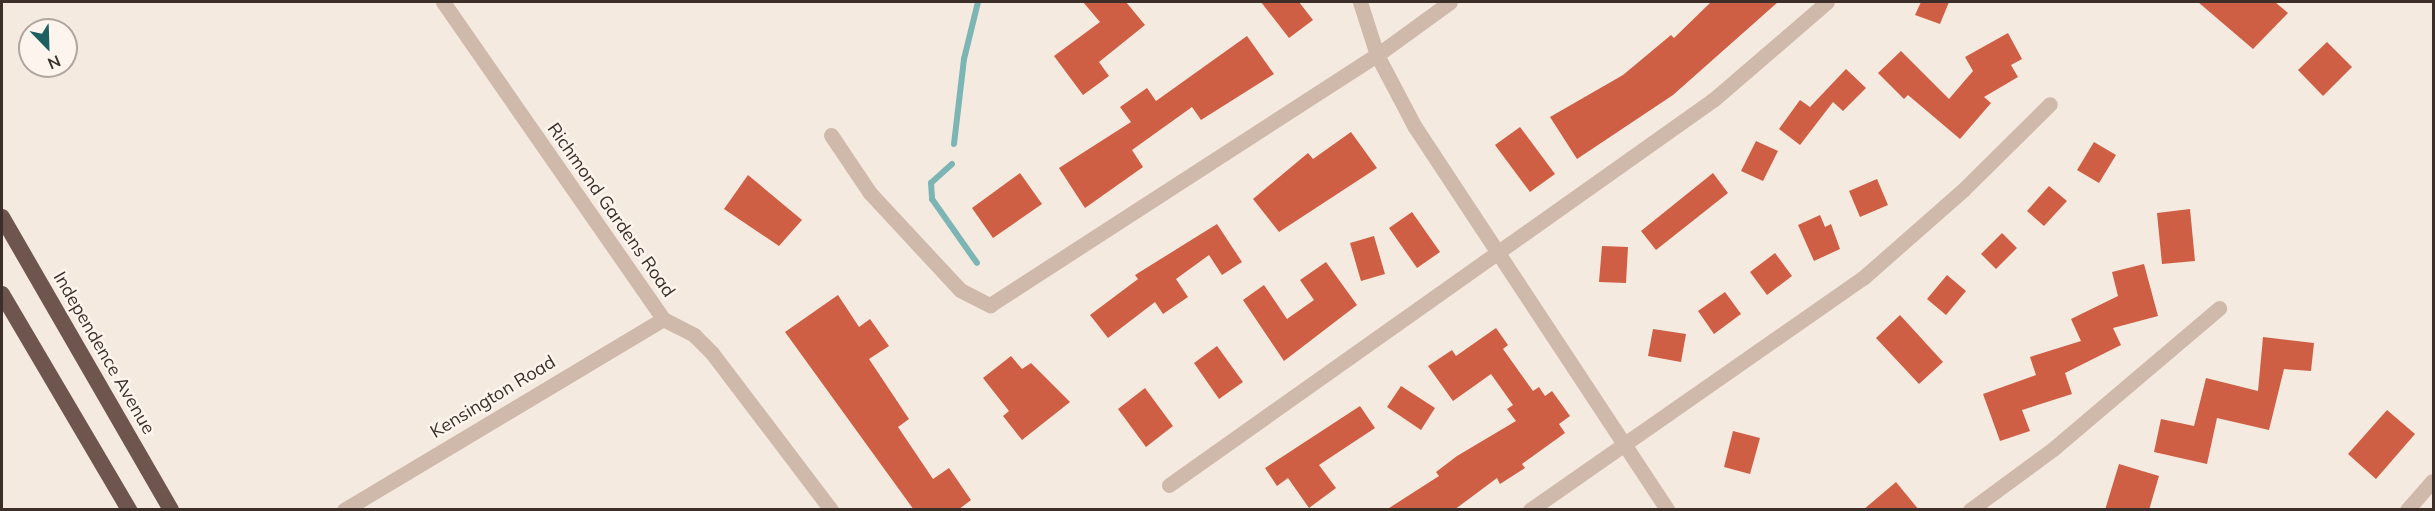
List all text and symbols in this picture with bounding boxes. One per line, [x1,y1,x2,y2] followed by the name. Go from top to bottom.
[18,18,78,78] north arrow
[45,51,64,74] text: N
[543,119,679,301] street label: Richmond Gardens Road
[49,268,159,438] street label: Independence Avenue
[427,351,559,443] street label: Kensington Road

